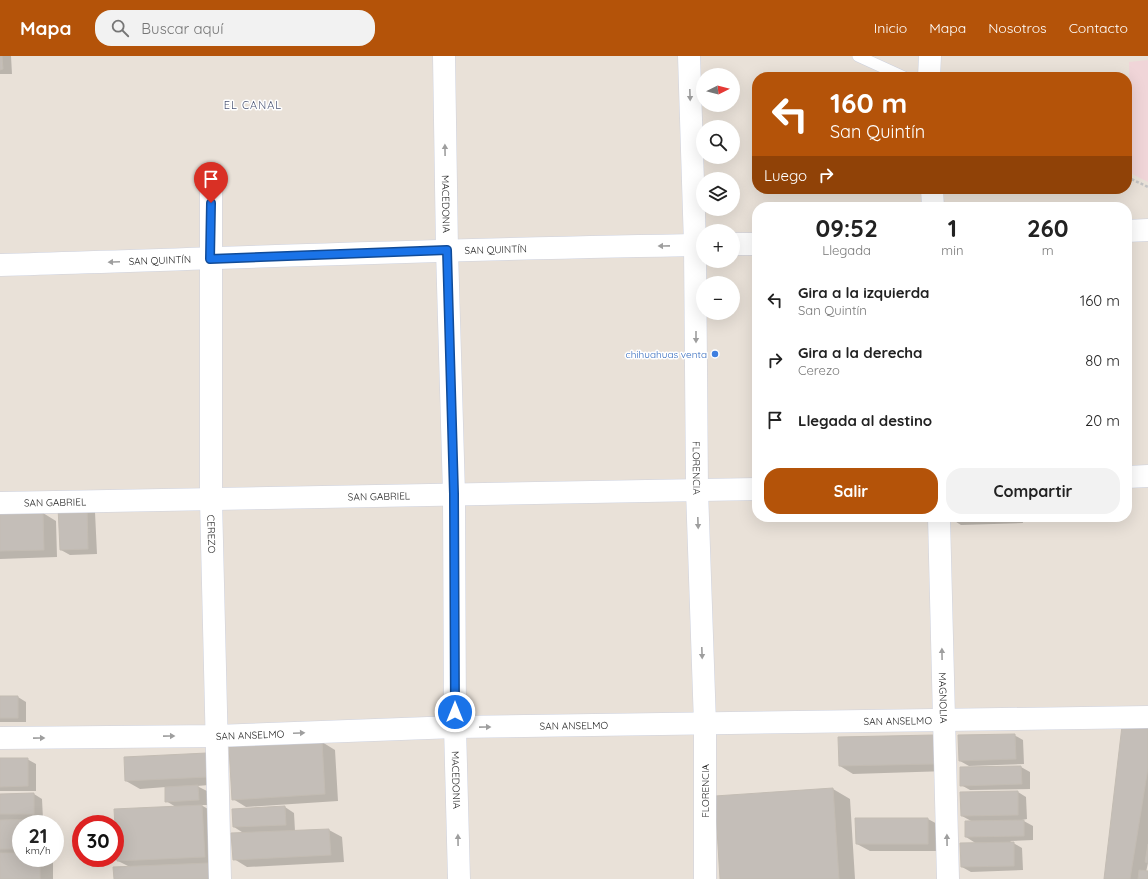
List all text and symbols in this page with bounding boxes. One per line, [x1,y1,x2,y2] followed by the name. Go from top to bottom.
[95,10,375,46] search box
[20,16,71,40] text: Mapa
[109,17,131,39] icon: search
[141,19,223,38] text: Buscar aquí
[874,19,907,37] text: Inicio
[929,19,966,37] text: Mapa
[988,19,1047,37] text: Nosotros
[1069,19,1128,37] text: Contacto
[696,68,740,112] north arrow
[696,68,740,320] map controls
[830,85,907,120] text: 160 m
[764,88,816,140] icon: left
[687,89,693,102] one-way arrow
[224,98,282,112] district label: EL CANAL
[696,120,740,164] button: search
[830,120,925,143] text: San Quintín
[442,143,448,156] one-way arrow
[194,162,228,203] pin
[815,164,837,186] icon: right
[764,166,807,185] text: Luego
[200,168,222,190] icon: arrive
[696,172,740,216] button: layers
[439,175,453,234] street label: MACEDONIA
[815,213,878,243] text: 09:52
[948,213,957,243] text: 1
[1027,213,1069,243] text: 260
[696,224,740,268] button: +
[464,242,527,257] street label: SAN QUINTÍN
[658,242,670,249] one-way arrow
[822,242,871,258] text: Llegada
[941,242,963,258] text: min
[1042,242,1054,258] text: m
[128,252,191,267] street label: SAN QUINTÍN
[107,259,120,265] one-way arrow
[696,276,740,320] button: −
[798,283,930,302] text: Gira a la izquierda
[764,289,786,311] icon: left
[1080,291,1120,310] text: 160 m
[798,302,867,318] text: San Quintín
[693,331,699,344] one-way arrow
[798,343,923,362] text: Gira a la derecha
[626,348,707,361] place label: chihuahuas venta
[710,349,720,359] marker: chihuahuas venta
[764,349,786,371] icon: right
[1085,351,1120,370] text: 80 m
[798,362,840,378] text: Cerezo
[764,409,786,431] icon: arrive
[798,411,932,430] text: Llegada al destino
[1085,411,1120,430] text: 20 m
[690,441,704,496] street label: FLORENCIA
[764,468,938,514] button: Salir
[946,468,1120,514] button: Compartir
[348,489,411,503] street label: SAN GABRIEL
[24,495,87,509] street label: SAN GABRIEL
[205,515,219,554] street label: CEREZO
[695,517,701,530] one-way arrow
[699,647,705,660] one-way arrow
[939,647,945,660] one-way arrow
[936,672,951,724] street label: MAGNOLIA
[434,691,476,733] position arrow
[863,714,932,728] street label: SAN ANSELMO
[539,718,608,732] street label: SAN ANSELMO
[479,724,492,730] one-way arrow
[216,727,285,743] street label: SAN ANSELMO
[293,730,306,736] one-way arrow
[163,733,176,739] one-way arrow
[33,735,46,741] one-way arrow
[449,751,464,810] street label: MACEDONIA
[699,764,712,818] street label: FLORENCIA
[72,815,124,867] speed limit sign: 30
[28,823,48,848] text: 21
[455,833,461,846] one-way arrow
[943,834,950,846] one-way arrow
[25,844,51,857] text: km/h

